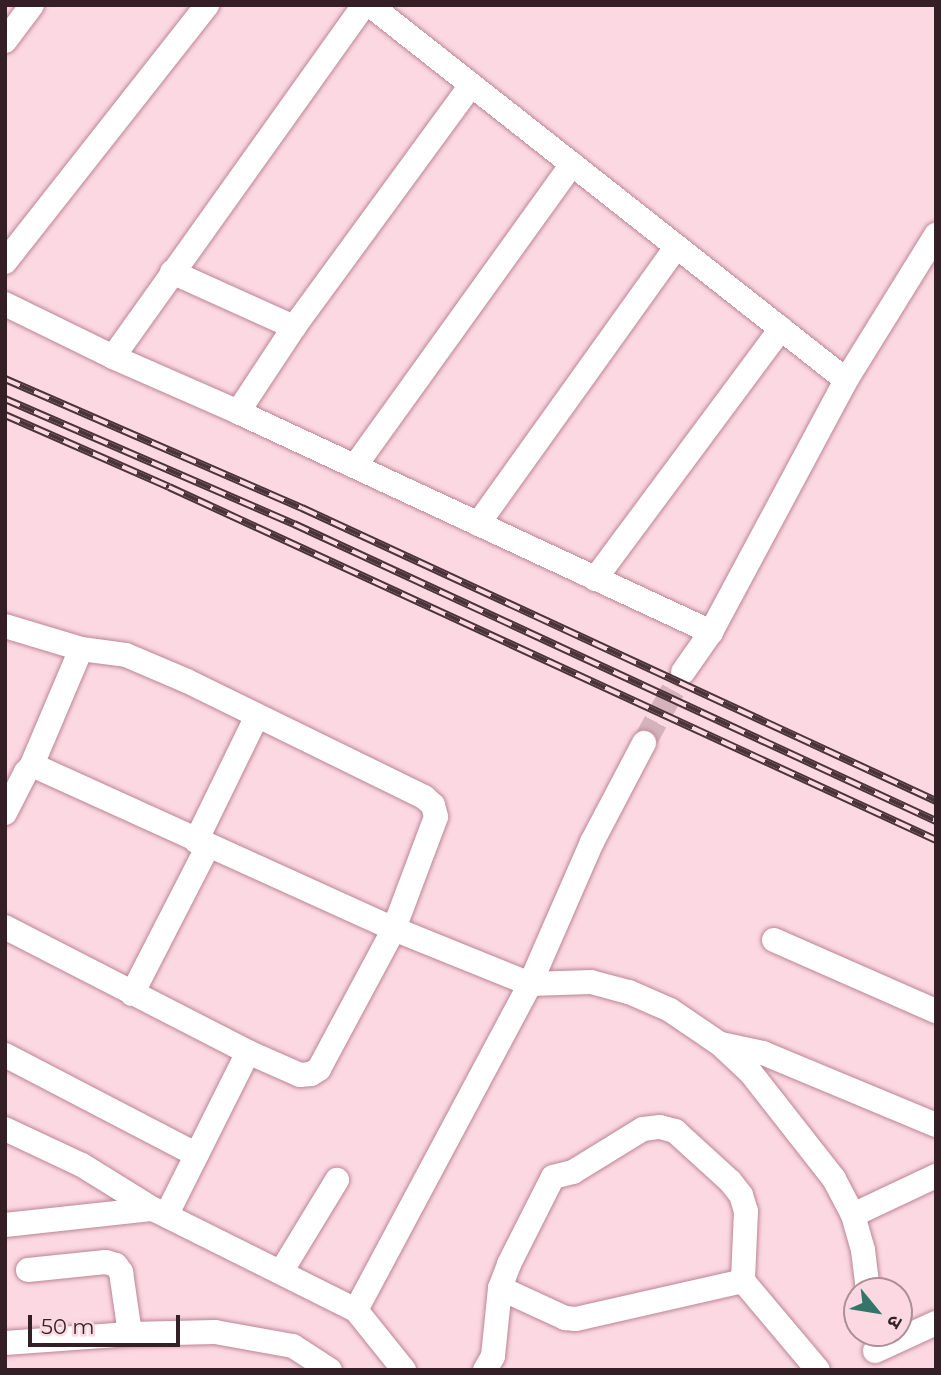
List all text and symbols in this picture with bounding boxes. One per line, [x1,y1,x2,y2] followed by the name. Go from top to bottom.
[843,1277,913,1347] north arrow
[32,1302,184,1346] scale bar
[882,1311,908,1332] text: उ
[41,1314,95,1339] text: 50 m

